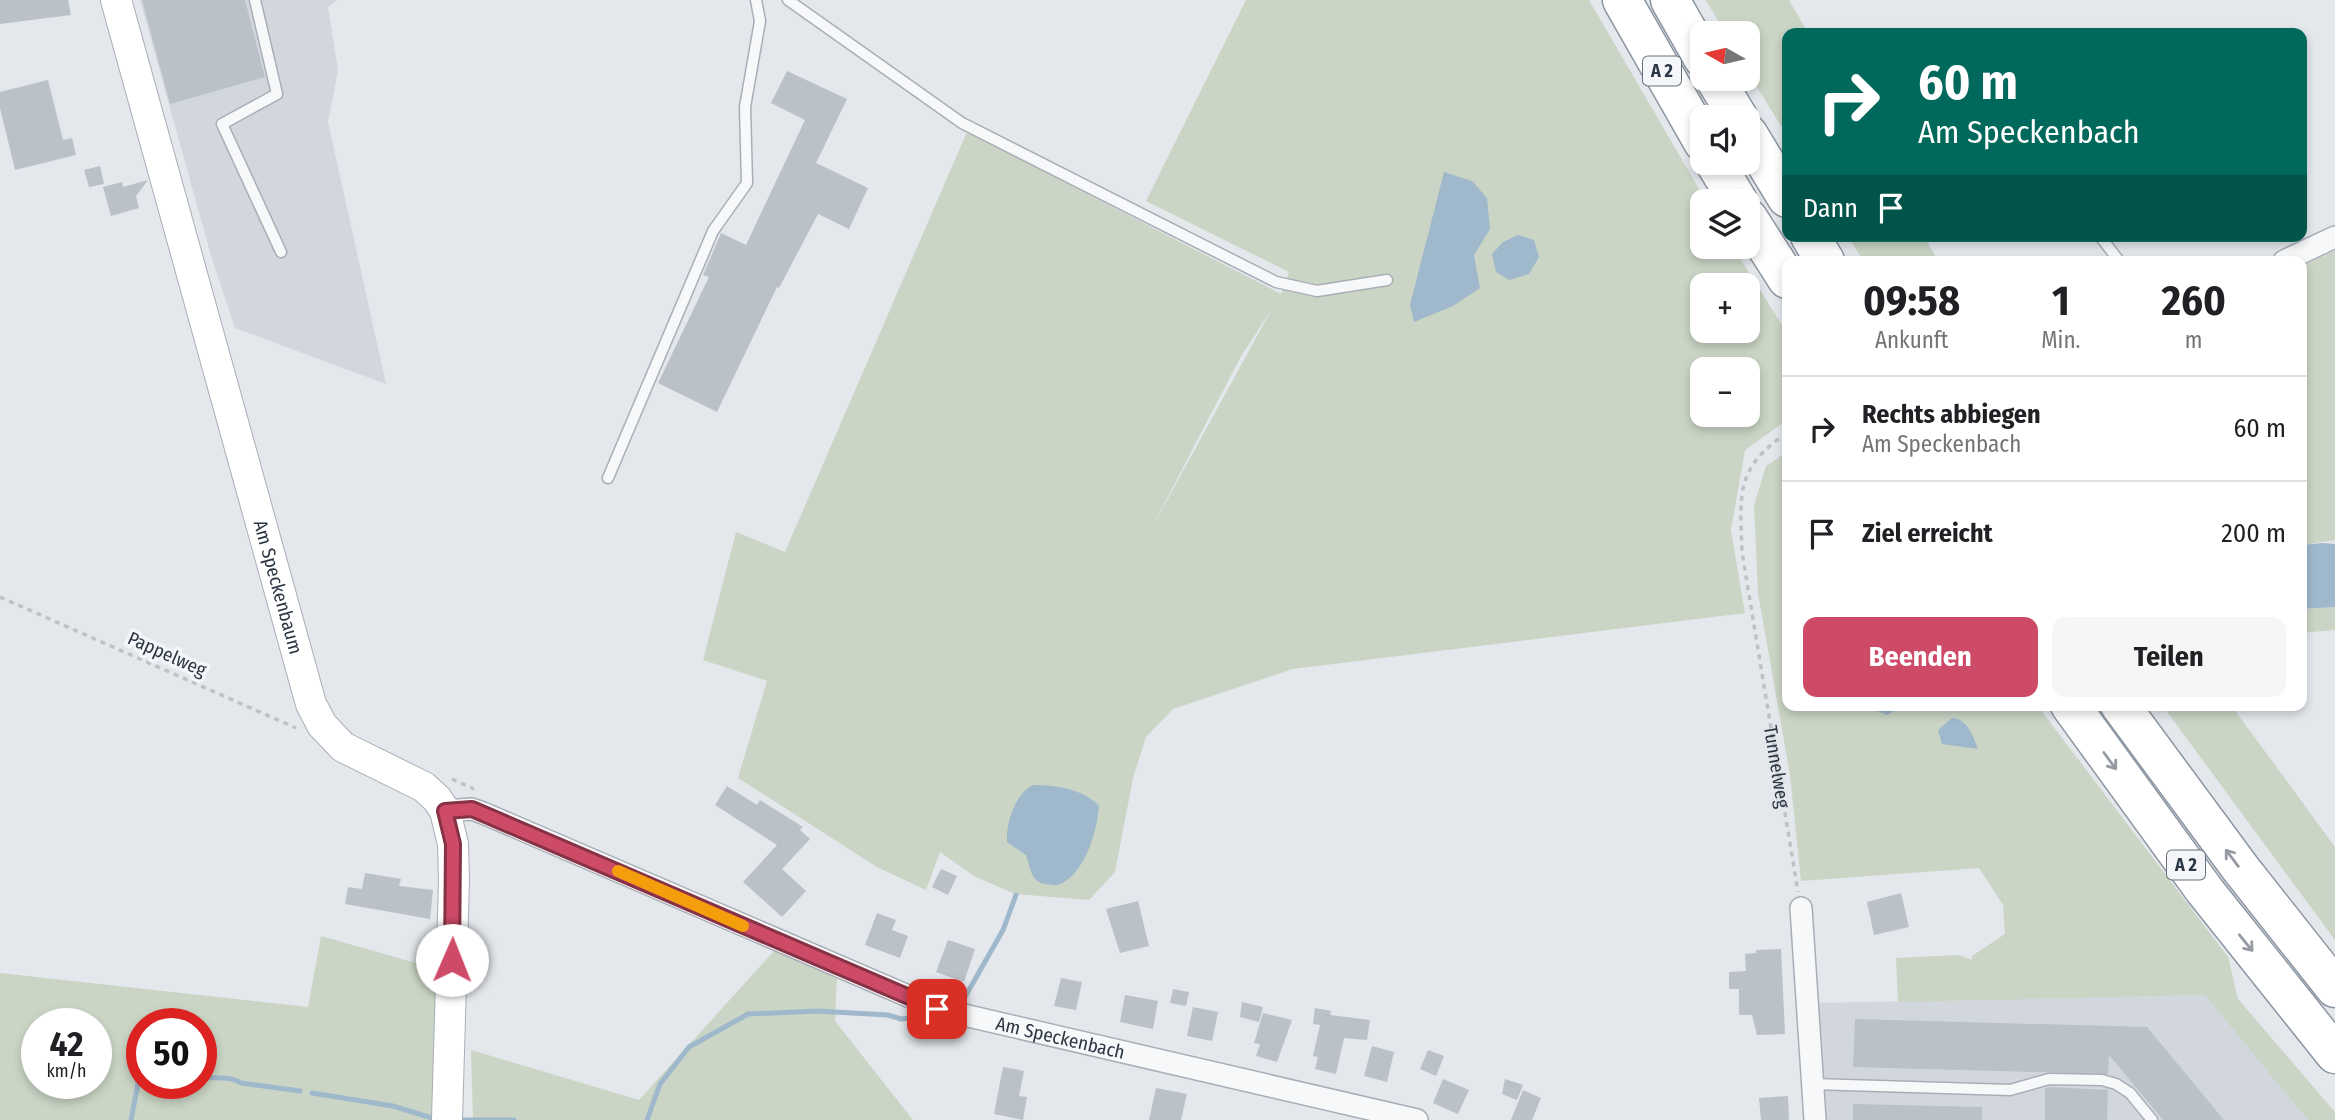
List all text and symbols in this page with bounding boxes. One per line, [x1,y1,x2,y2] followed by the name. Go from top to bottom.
[1690,21,1760,91] north arrow
[1690,21,1760,427] map controls
[1918,53,2018,112] text: 60 m
[1643,56,1681,86] road number: A 2
[1803,56,1894,147] icon: right
[1690,105,1760,175] button: sound
[1918,113,2140,151] text: Am Speckenbach
[1690,189,1760,259] button: layers
[1872,189,1910,227] icon: arrive
[1803,193,1858,224] text: Dann
[1690,273,1760,343] button: +
[1863,276,1960,326] text: 09:58
[2052,276,2070,326] text: 1
[2162,276,2226,326] text: 260
[1875,326,1948,354] text: Ankunft
[2041,326,2080,354] text: Min.
[2185,326,2203,354] text: m
[1690,357,1760,427] button: −
[1862,399,2041,430] text: Rechts abbiegen
[1803,410,1841,448] icon: right
[2233,413,2286,444] text: 60 m
[1862,430,2021,458] text: Am Speckenbach
[1803,515,1841,553] icon: arrive
[249,517,308,657] street label: Am Speckenbaum
[1862,518,1993,549] text: Ziel erreicht
[2221,518,2286,549] text: 200 m
[1803,617,2038,697] button: Beenden
[2052,617,2286,697] button: Teilen
[124,626,210,682] street label: Pappelweg
[1759,724,1795,810] street label: Tunnelweg
[2102,751,2117,770] one-way arrow
[2225,849,2240,867] one-way arrow
[2167,850,2205,880] road number: A 2
[415,923,489,997] position arrow
[2239,933,2254,951] one-way arrow
[907,979,967,1039] pin
[918,990,956,1028] icon: arrive
[126,1008,217,1099] speed limit sign: 50
[994,1011,1127,1063] street label: Am Speckenbach
[50,1023,83,1065] text: 42
[46,1060,87,1082] text: km/h

